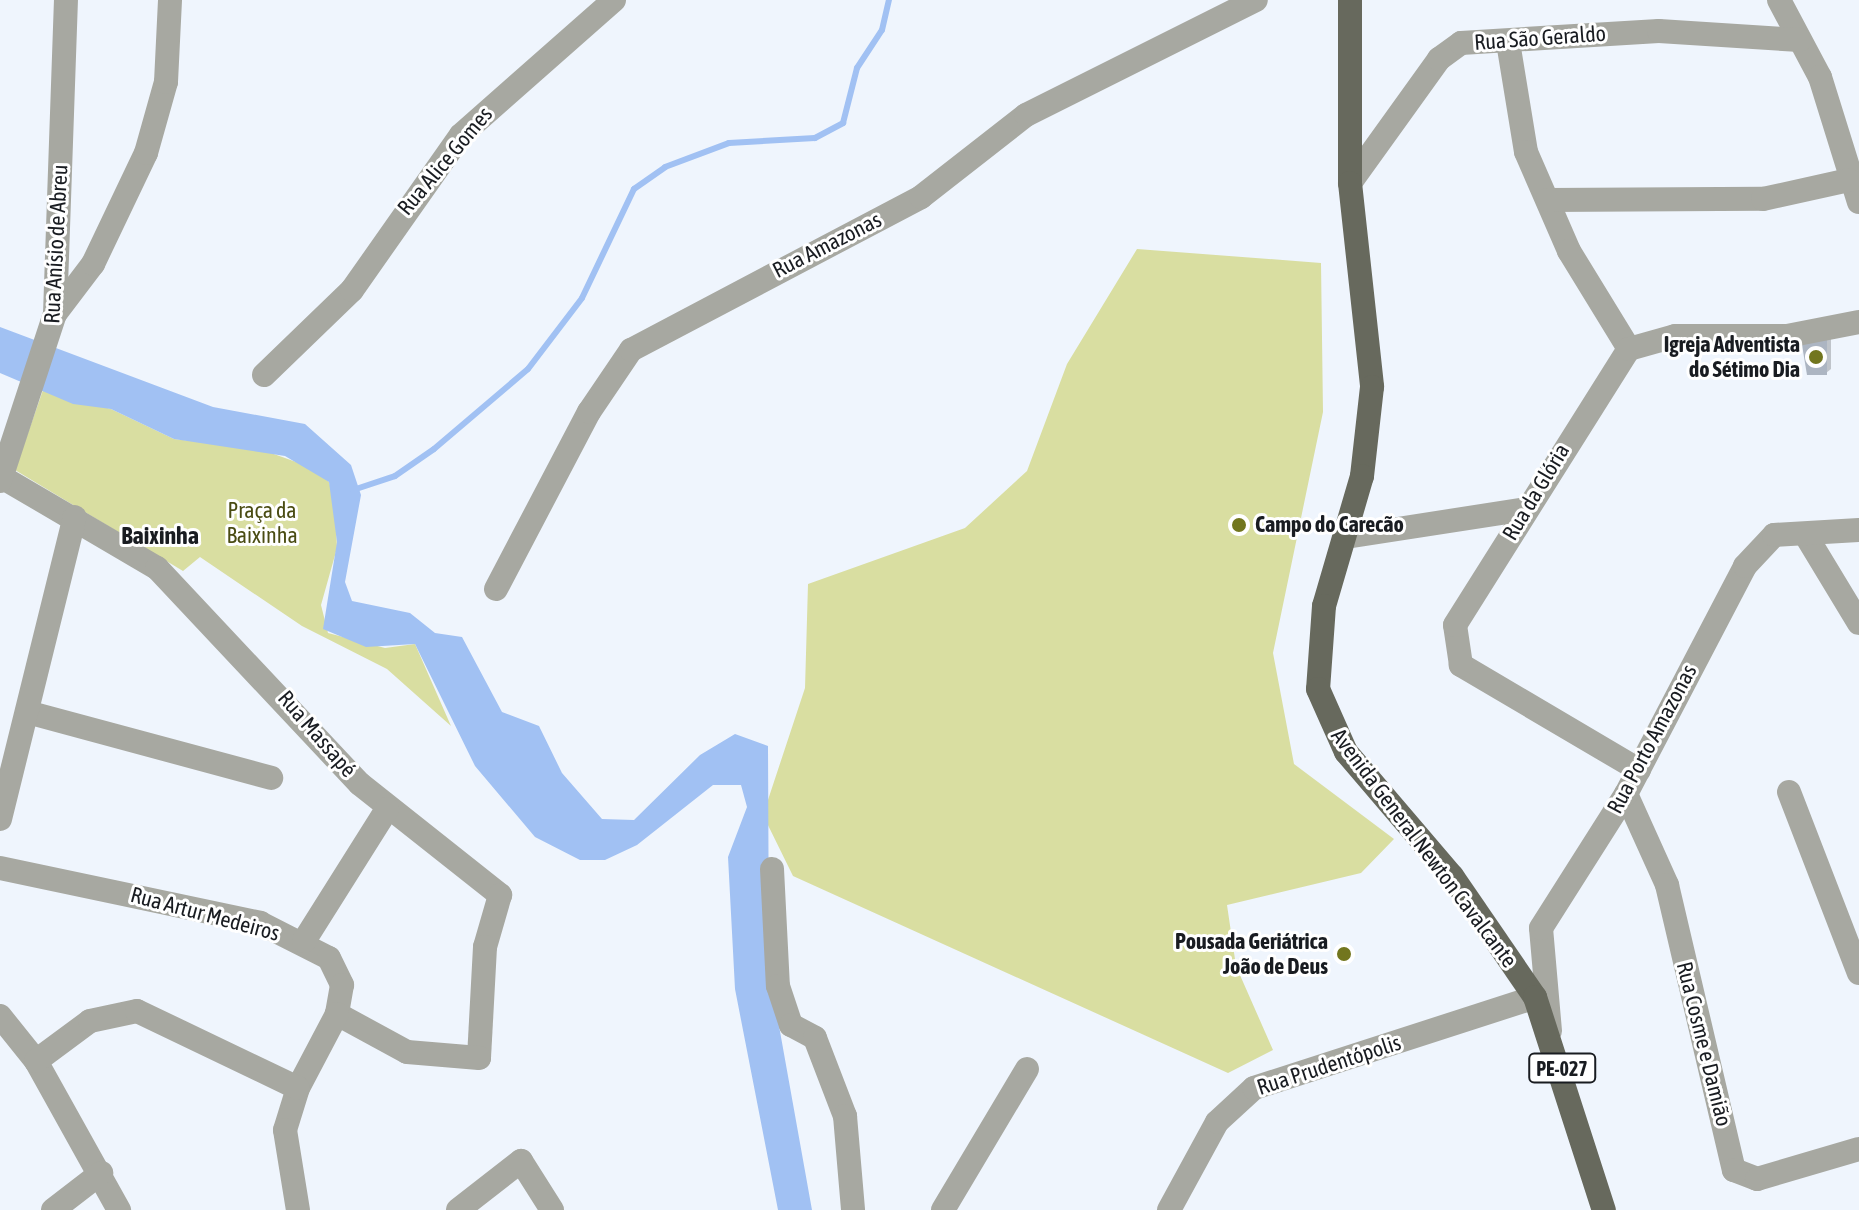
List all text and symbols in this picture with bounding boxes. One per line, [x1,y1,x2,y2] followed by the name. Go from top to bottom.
[1473,20,1607,56] street label: Rua São Geraldo
[392,101,498,221] street label: Rua Alice Gomes
[39,164,73,324] street label: Rua Anísio de Abreu
[768,206,886,284] street label: Rua Amazonas
[1664,331,1800,382] place label: Igreja Adventista do Sétimo Dia
[1807,348,1825,366] marker: Igreja Adventista do Sétimo Dia
[1497,439,1575,545] street label: Rua da Glória
[226,497,298,548] park label: Praça da Baixinha
[1255,512,1404,538] place label: Campo do Carecão
[1230,516,1248,534] marker: Campo do Carecão
[121,522,199,550] district label: Baixinha
[1602,660,1702,818] street label: Rua Porto Amazonas
[272,685,362,783] street label: Rua Massapé
[1325,723,1523,973] street label: Avenida General Newton Cavalcante
[128,881,282,947] street label: Rua Artur Medeiros
[1175,928,1328,980] place label: Pousada Geriátrica João de Deus
[1335,945,1353,963] marker: Pousada Geriátrica João de Deus
[1671,959,1737,1129] street label: Rua Cosme e Damião
[1254,1029,1404,1101] street label: Rua Prudentópolis
[1528,1052,1596,1084] road number: PE-027

